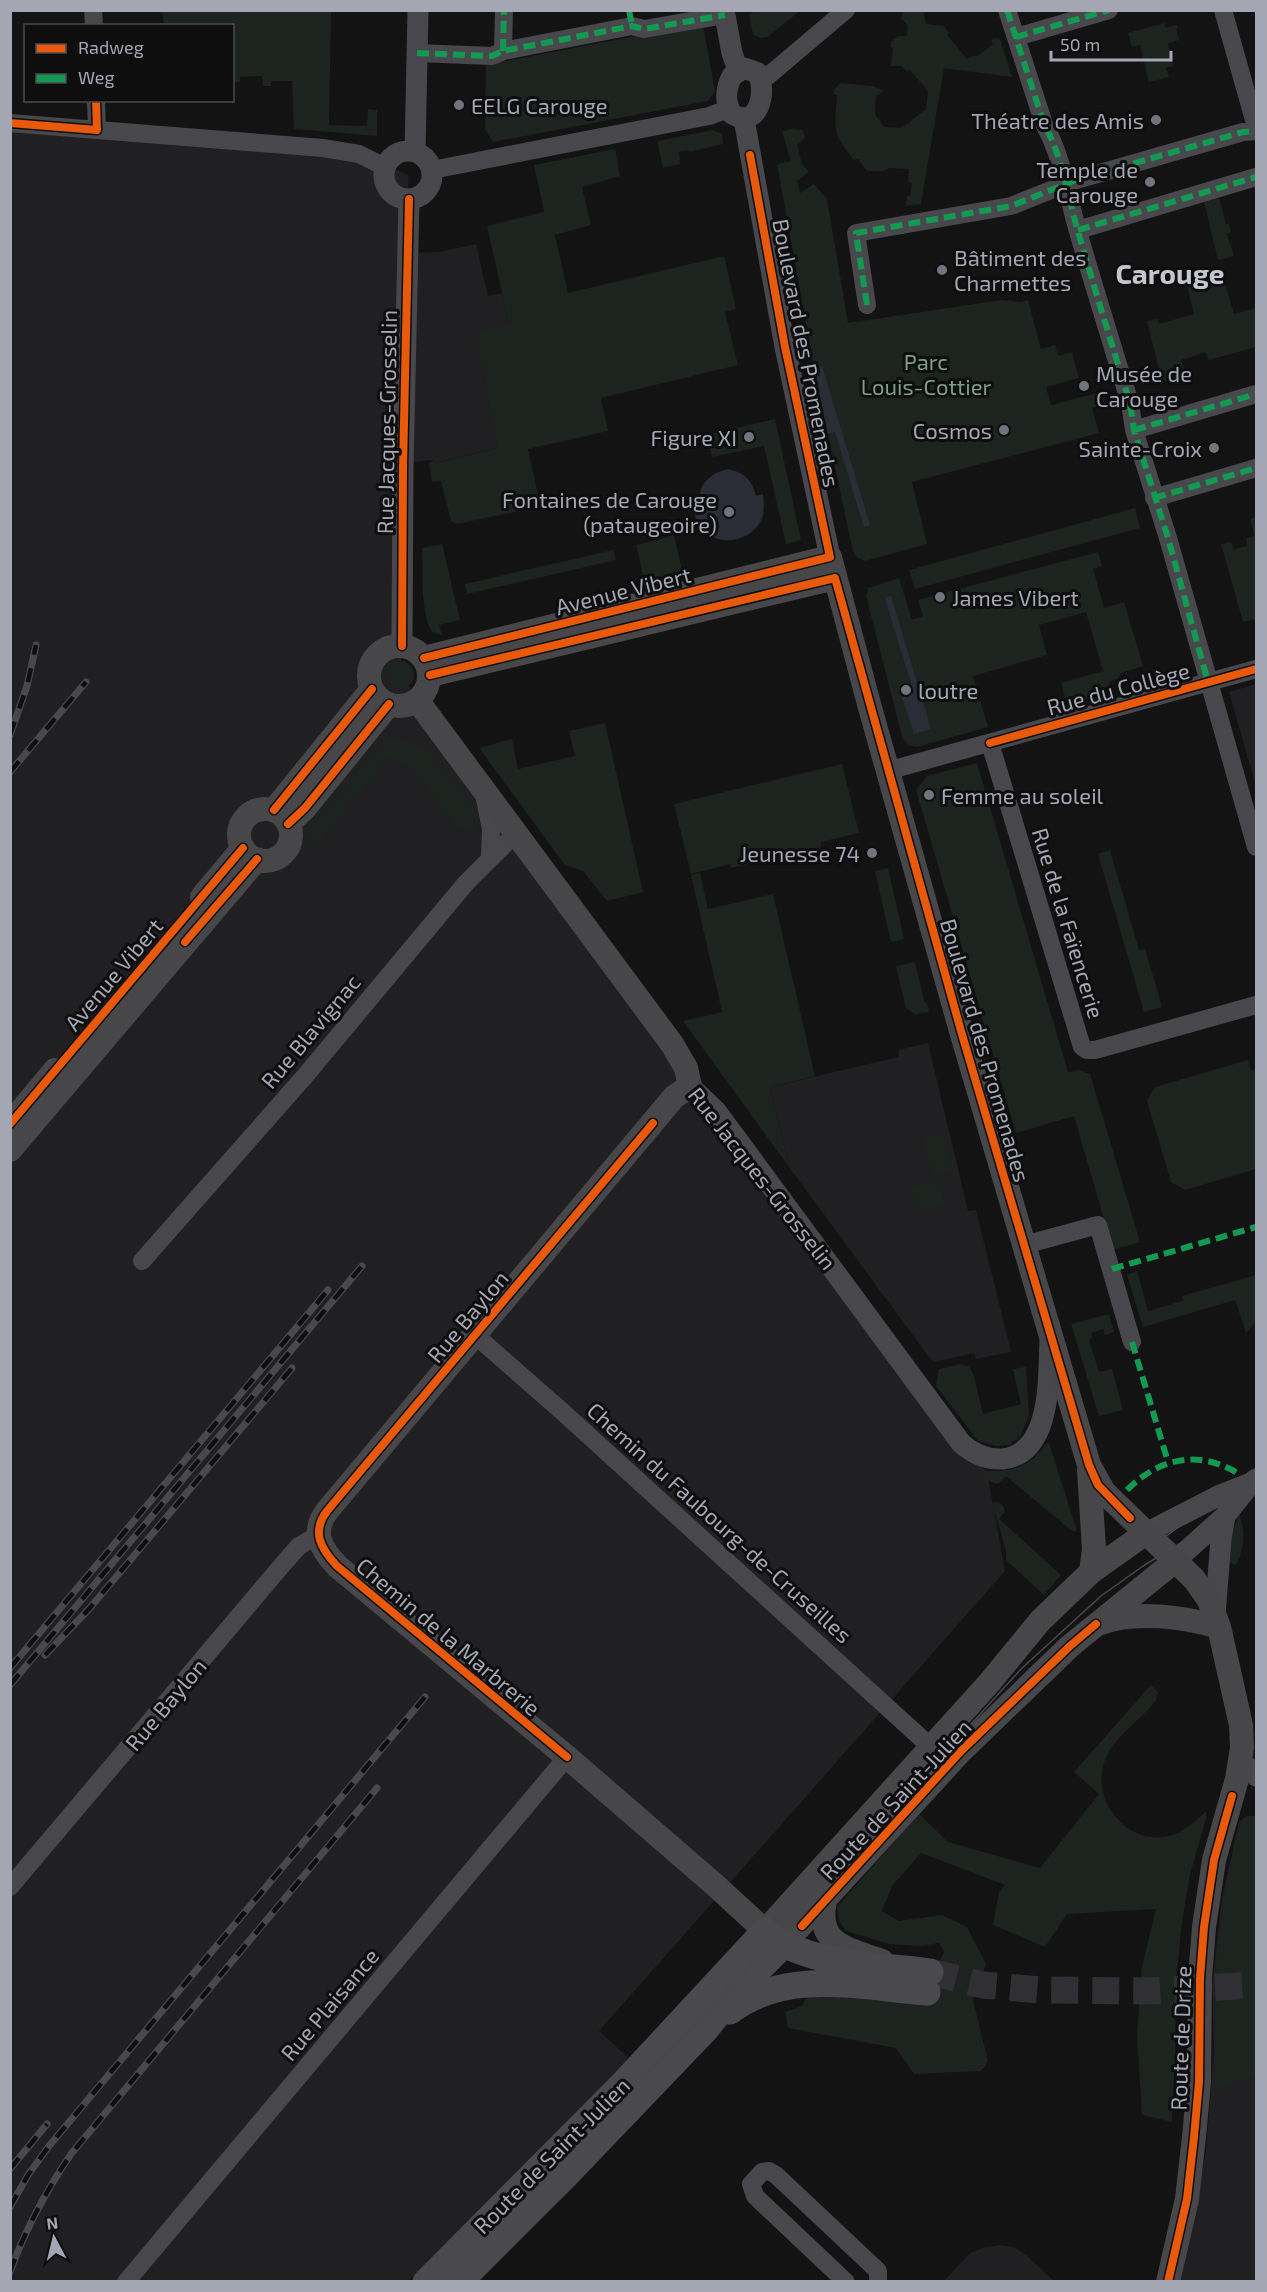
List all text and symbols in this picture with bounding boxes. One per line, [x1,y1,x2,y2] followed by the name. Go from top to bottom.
[24,24,234,102] legend
[1051,24,1171,62] scale bar
[1060,33,1100,55] text: 50 m
[78,36,144,58] text: Radweg
[78,66,114,88] text: Weg
[471,92,608,118] place label: EELG Carouge
[452,98,466,112] marker: EELG Carouge
[971,107,1144,133] place label: Théatre des Amis
[1149,113,1163,127] marker: Théatre des Amis
[1036,156,1138,207] place label: Temple de Carouge
[1143,175,1157,189] marker: Temple de Carouge
[768,217,846,489] street label: Boulevard des Promenades
[954,244,1086,295] place label: Bâtiment des Charmettes
[1115,256,1225,290] district label: Carouge
[935,263,949,277] marker: Bâtiment des Charmettes
[371,310,401,534] street label: Rue Jacques-Grosselin
[861,348,992,399] park label: Parc Louis-Cottier
[1096,360,1192,411] place label: Musée de Carouge
[1077,379,1091,393] marker: Musée de Carouge
[913,417,992,443] place label: Cosmos
[997,423,1011,437] marker: Cosmos
[650,424,737,450] place label: Figure XI
[742,430,756,444] marker: Figure XI
[1079,435,1202,461] place label: Sainte-Croix
[1207,441,1221,455] marker: Sainte-Croix
[502,486,717,537] place label: Fontaines de Carouge (pataugeoire)
[722,505,736,519] marker: Fontaines de Carouge (pataugeoire)
[553,561,693,619] street label: Avenue Vibert
[952,584,1079,610] place label: James Vibert
[933,590,947,604] marker: James Vibert
[1044,656,1192,720] street label: Rue du Collège
[918,677,978,703] place label: loutre
[899,683,913,697] marker: loutre
[941,782,1104,808] place label: Femme au soleil
[922,788,936,802] marker: Femme au soleil
[1028,825,1110,1021] street label: Rue de la Faïencerie
[740,840,860,866] place label: Jeunesse 74
[865,846,879,860] marker: Jeunesse 74
[59,913,167,1035] street label: Avenue Vibert
[936,915,1036,1185] street label: Boulevard des Promenades
[255,969,365,1093] street label: Rue Blavignac
[684,1082,842,1274] street label: Rue Jacques-Grosselin
[421,1265,513,1367] street label: Rue Baylon
[582,1396,858,1648] street label: Chemin du Faubourg-de-Cruseilles
[352,1552,546,1720] street label: Chemin de la Marbrerie
[119,1653,211,1755] street label: Rue Baylon
[814,1714,976,1884] street label: Route de Saint-Julien
[275,1943,383,2065] street label: Rue Plaisance
[1164,1965,1196,2111] street label: Route de Drize
[468,2072,634,2238] street label: Route de Saint-Julien
[24,2208,84,2268] north arrow
[45,2212,59,2233] text: N

